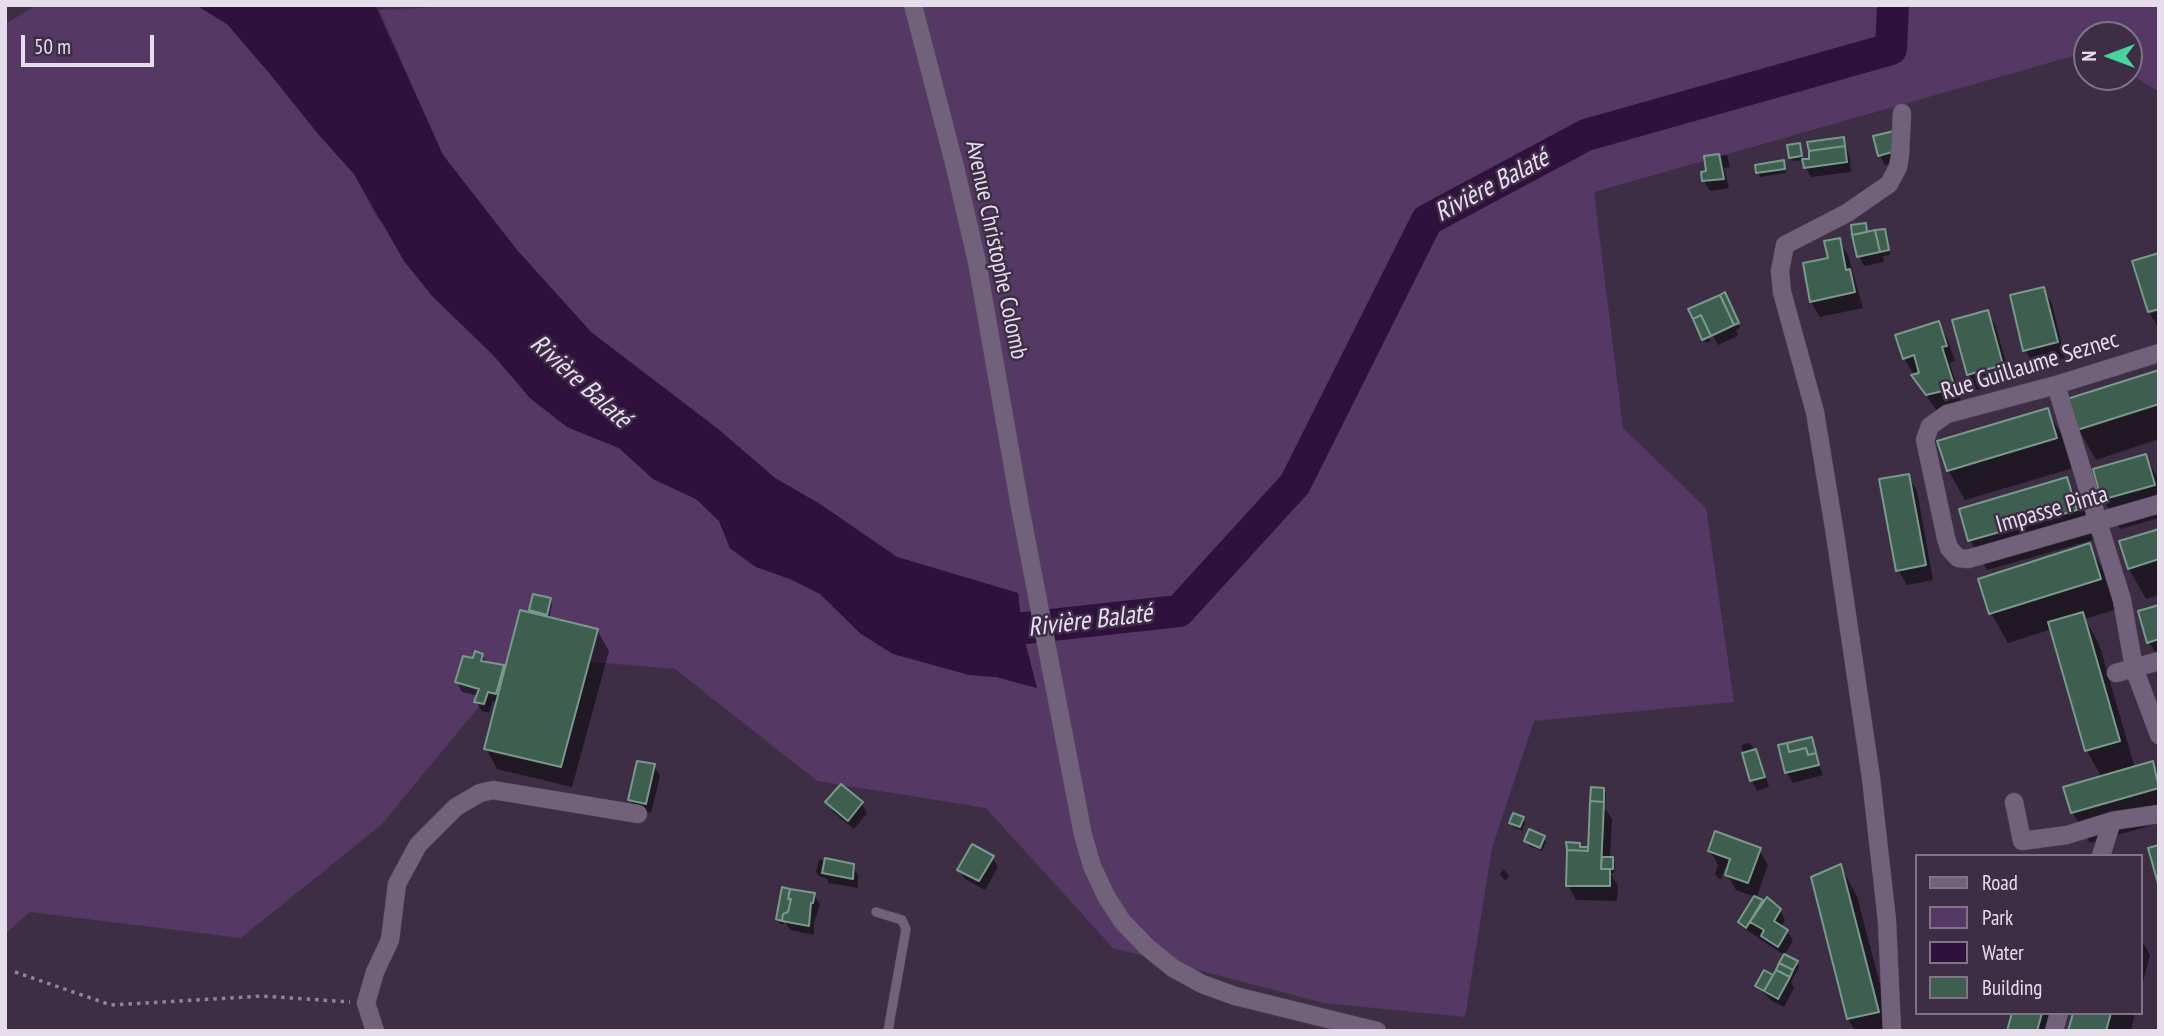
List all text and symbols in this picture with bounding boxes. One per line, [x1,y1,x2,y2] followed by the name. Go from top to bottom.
[24,21,158,65] scale bar
[2073,21,2143,91] north arrow
[34,33,71,60] text: 50 m
[2077,51,2101,61] text: N
[959,138,1033,362] street label: Avenue Christophe Colomb
[1430,143,1554,229] water label: Rivière Balaté
[1938,325,2122,407] street label: Rue Guillaume Seznec
[523,329,637,435] water label: Rivière Balaté
[1993,480,2111,540] street label: Impasse Pinta
[1026,598,1154,644] water label: Rivière Balaté
[1916,854,2143,1015] legend
[1982,869,2018,896] text: Road
[1982,904,2013,931] text: Park
[1982,939,2024,966] text: Water
[1982,974,2042,1001] text: Building

